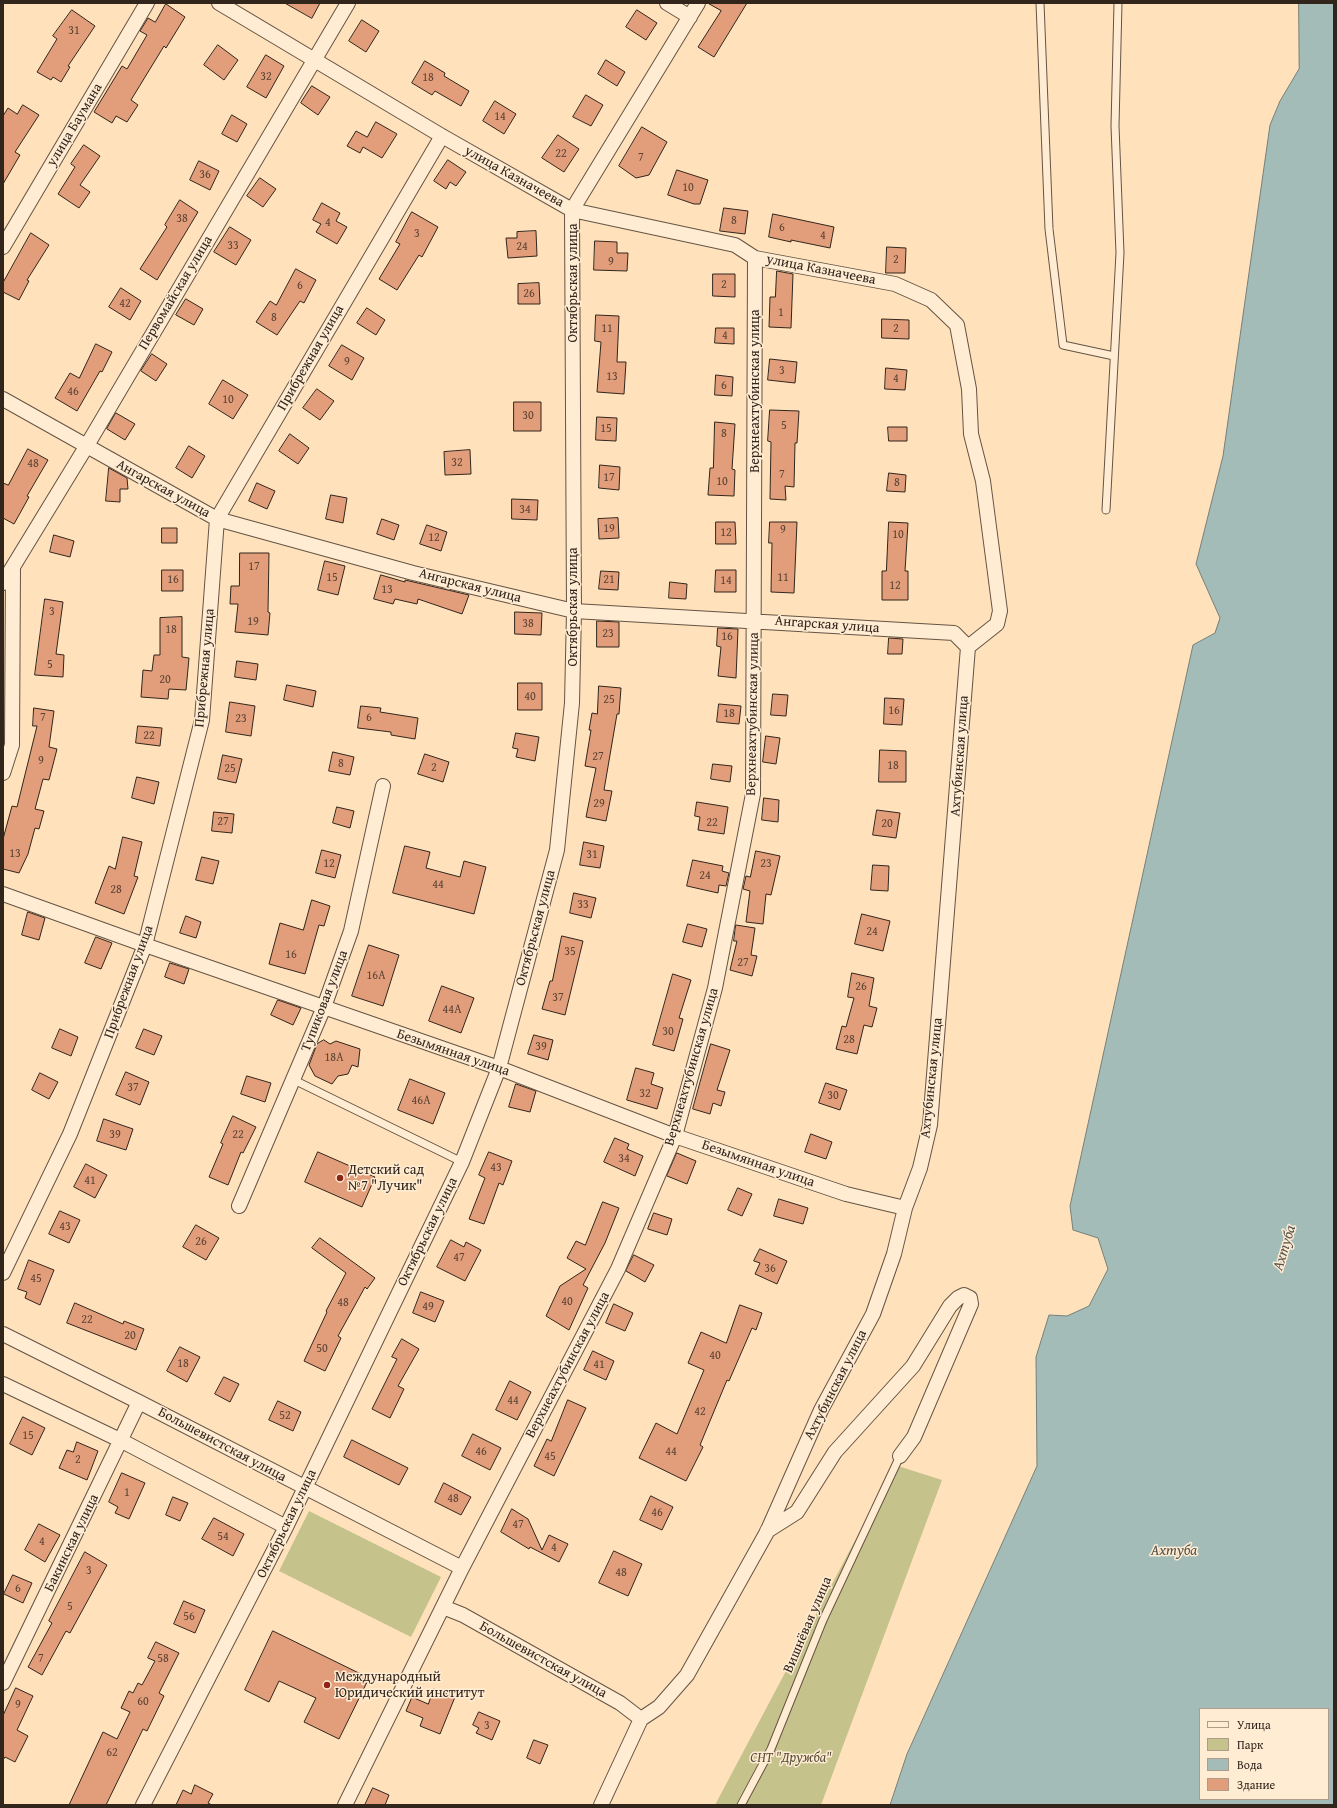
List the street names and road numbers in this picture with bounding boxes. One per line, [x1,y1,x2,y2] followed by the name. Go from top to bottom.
[44,80,106,170] street label: улица Баумана
[461,143,567,211] street label: улица Казначеева
[565,223,581,343] street label: Октябрьская улица
[135,233,217,353] street label: Первомайская улица
[765,251,877,289] street label: улица Казначеева
[274,302,348,414] street label: Прибрежная улица
[747,309,763,473] street label: Верхнеахтубинская улица
[113,456,213,522] street label: Ангарская улица
[565,547,581,667] street label: Октябрьская улица
[417,565,523,607] street label: Ангарская улица
[191,608,219,728] street label: Прибрежная улица
[774,613,880,637] street label: Ангарская улица
[743,632,763,796] street label: Верхнеахтубинская улица
[947,695,973,817] street label: Ахтубинская улица
[512,868,560,988] street label: Октябрьская улица
[101,923,157,1041] street label: Прибрежная улица
[298,948,352,1054] street label: Тупиковая улица
[661,986,723,1148] street label: Верхнеахтубинская улица
[917,1017,947,1139] street label: Ахтубинская улица
[394,1026,512,1080] street label: Безымянная улица
[699,1137,817,1191] street label: Безымянная улица
[394,1175,462,1289] street label: Октябрьская улица
[522,1289,614,1441] street label: Верхнеахтубинская улица
[801,1327,871,1443] street label: Ахтубинская улица
[155,1404,289,1486] street label: Большевистская улица
[253,1467,321,1581] street label: Октябрьская улица
[41,1491,103,1595] street label: Бакинская улица
[780,1574,836,1676] street label: Вишнёвая улица
[476,1618,610,1702] street label: Большевистская улица

